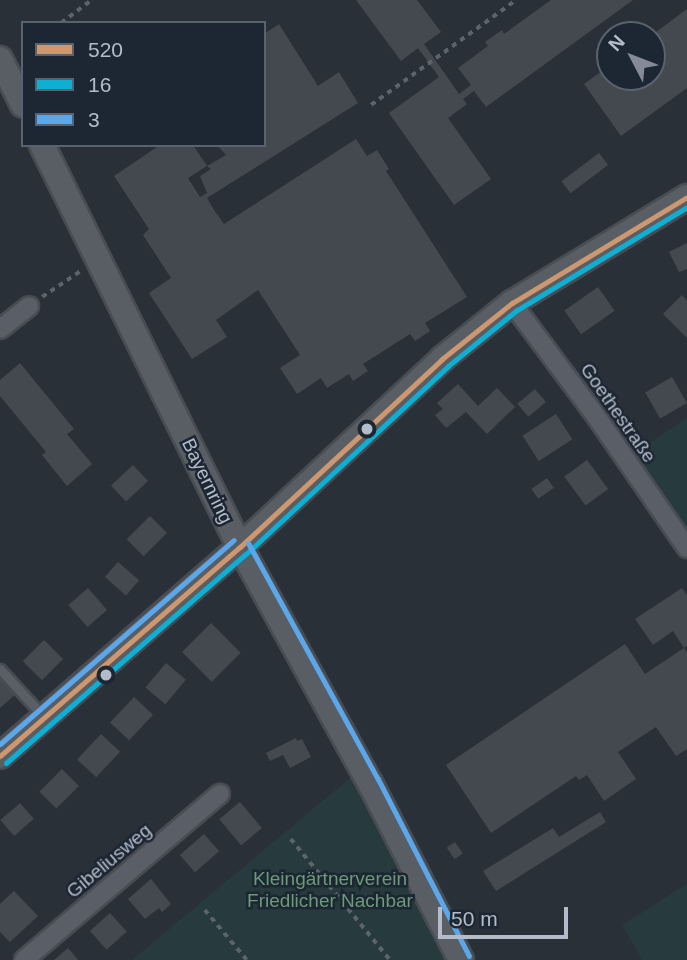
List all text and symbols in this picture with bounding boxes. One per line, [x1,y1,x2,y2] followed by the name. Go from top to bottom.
[21,21,266,147] legend
[596,21,666,91] north arrow
[604,31,629,55] text: N
[88,38,123,61] text: 520
[88,73,111,96] text: 16
[88,108,100,131] text: 3
[575,359,661,467] street label: Goethestraße
[360,422,374,436] unlabelled marker
[177,435,237,527] street label: Bayernring
[99,668,113,682] unlabelled marker
[62,819,156,903] street label: Gibeliusweg
[247,868,413,912] park label: Kleingärtnerverein Friedlicher Nachbar
[442,894,572,938] scale bar
[451,907,498,930] text: 50 m

